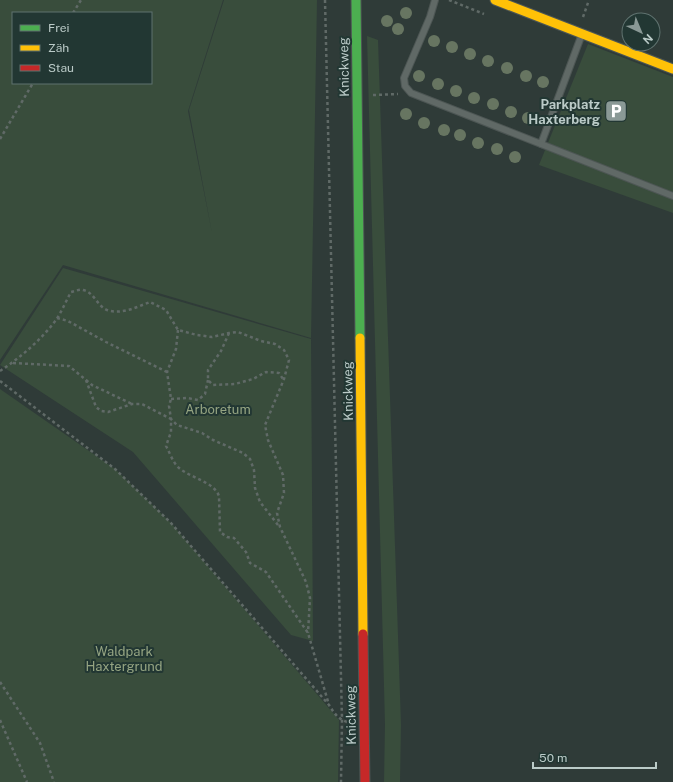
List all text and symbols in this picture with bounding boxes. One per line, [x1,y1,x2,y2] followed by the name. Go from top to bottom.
[12,12,152,84] legend
[621,12,661,52] north arrow
[48,21,70,35] text: Frei
[641,32,655,46] text: N
[336,37,352,97] street label: Knickweg
[48,41,69,55] text: Zäh
[48,61,74,75] text: Stau
[528,97,601,127] place label: Parkplatz Haxterberg
[603,98,629,124] parking icon: Parkplatz Haxterberg
[340,361,356,421] street label: Knickweg
[185,402,251,417] park label: Arboretum
[85,644,163,674] park label: Waldpark Haxtergrund
[343,685,359,745] street label: Knickweg
[533,744,656,770] scale bar
[539,751,567,765] text: 50 m

